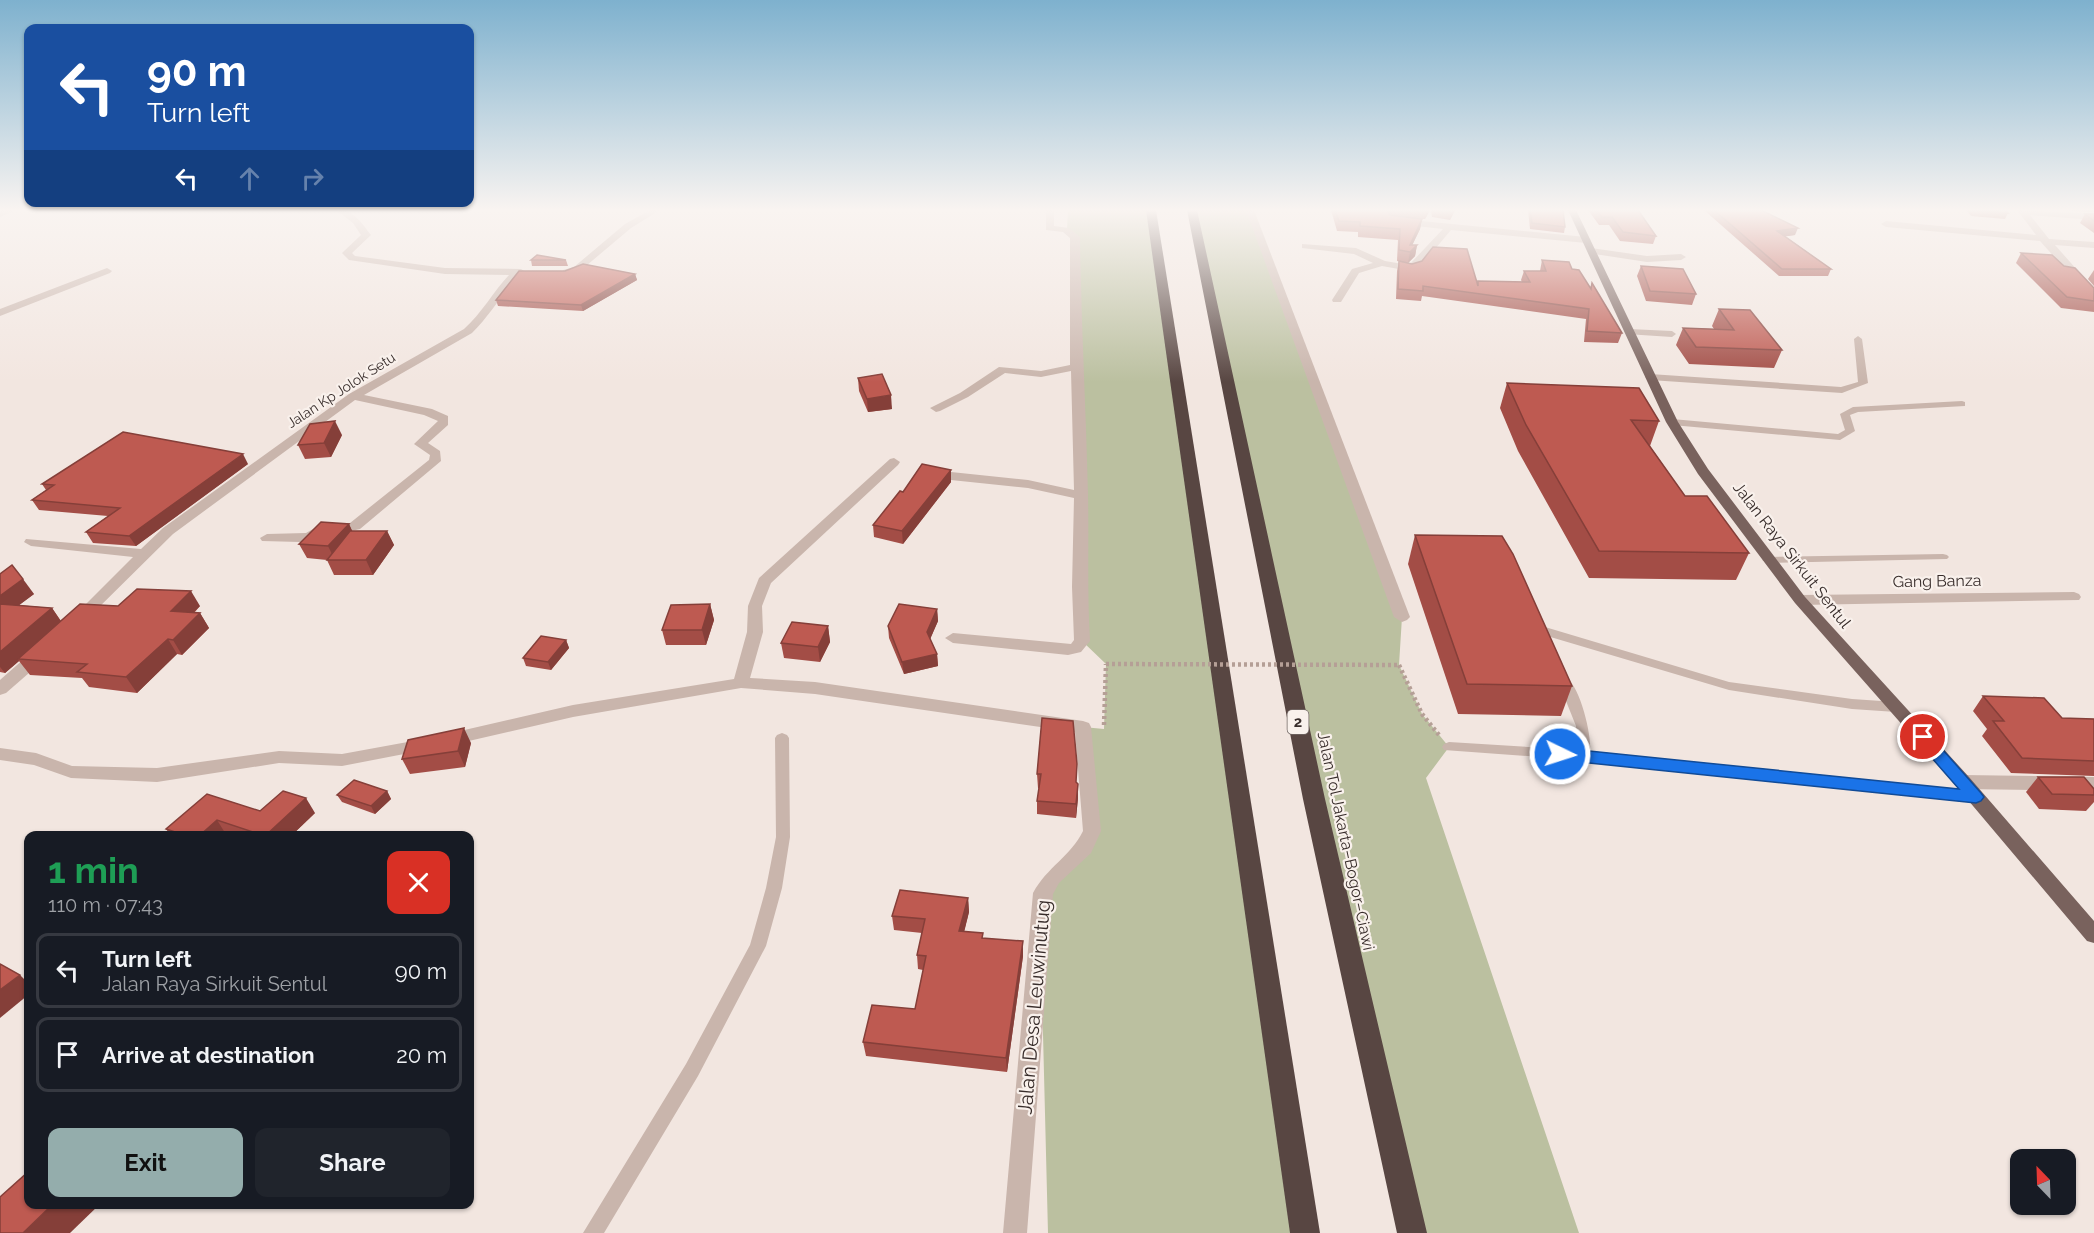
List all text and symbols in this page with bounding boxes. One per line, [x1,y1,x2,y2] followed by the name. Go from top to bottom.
[147,47,247,96] text: 90 m
[48,48,126,126] icon: left
[147,97,250,128] text: Turn left
[170,162,203,195] icon: left
[233,162,266,195] icon: ahead
[296,162,329,195] icon: right
[284,349,398,431] street label: Jalan Kp Jolok Setu
[1729,478,1855,632] street label: Jalan Raya Sirkuit Sentul
[1892,571,1982,591] street label: Gang Banza
[1288,710,1308,734] road number: 2
[1897,711,1948,762] pin
[1906,720,1939,753] icon: arrive
[1528,722,1592,786] position arrow
[1314,730,1378,952] street label: Jalan Tol Jakarta–Bogor–Ciawi
[48,849,139,891] text: 1 min
[387,851,450,914] button: close
[48,893,163,917] text: 110 m · 07:43
[1013,899,1055,1115] street label: Jalan Desa Leuwinutug
[102,946,192,972] text: Turn left
[51,954,84,987] icon: left
[395,958,447,984] text: 90 m
[102,972,327,996] text: Jalan Raya Sirkuit Sentul
[51,1038,84,1071] icon: arrive
[102,1042,315,1068] text: Arrive at destination
[396,1042,447,1068] text: 20 m
[48,1128,243,1197] button: Exit
[255,1128,450,1197] button: Share
[2010,1149,2076,1215] north arrow
[2010,1149,2076,1215] map controls

